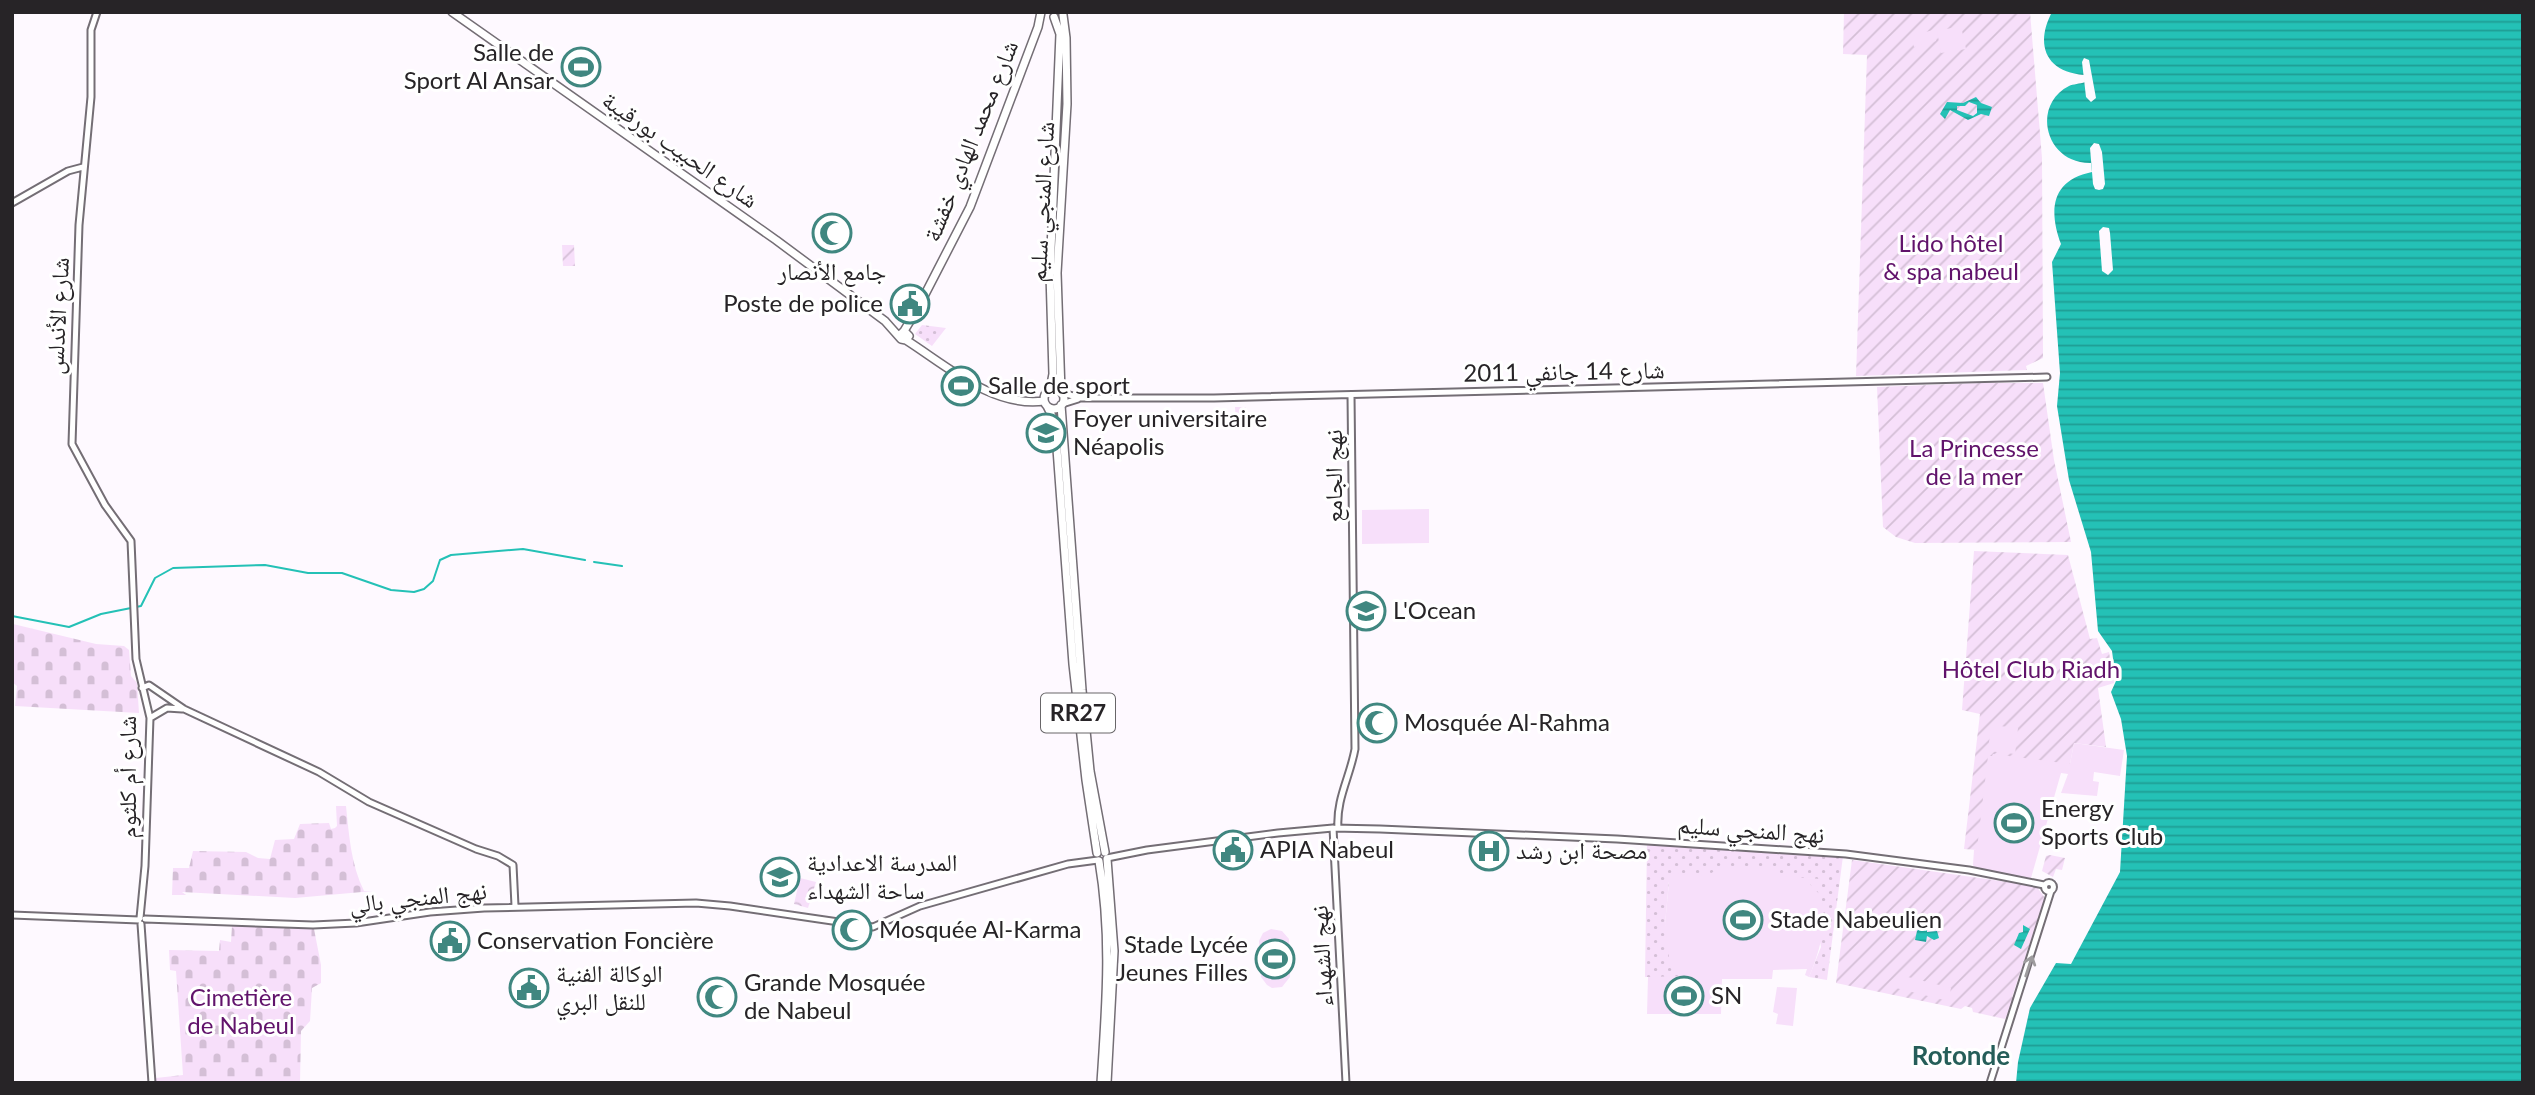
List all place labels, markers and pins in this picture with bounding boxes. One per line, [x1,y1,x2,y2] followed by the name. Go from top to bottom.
[404,37,554,94] place label: Salle de Sport Al Ansar
[560,46,602,88] sports icon: Salle de Sport Al Ansar
[811,212,853,254] mosque icon: جامع الأنصار
[777,256,886,287] place label: جامع الأنصار
[889,283,931,325] public building icon: Poste de police
[723,288,883,317] place label: Poste de police
[940,365,982,407] sports icon: Salle de sport
[988,370,1130,399] place label: Salle de sport
[1073,403,1267,460] place label: Foyer universitaire Néapolis
[1025,412,1067,454] school or university icon: Foyer universitaire Néapolis
[1345,590,1387,632] school or university icon: L'Ocean
[1393,595,1476,624] place label: L'Ocean
[1356,702,1398,744] mosque icon: Mosquée Al-Rahma
[1404,707,1610,736] place label: Mosquée Al-Rahma
[2041,793,2163,850] place label: Energy Sports Club
[1993,802,2035,844] sports icon: Energy Sports Club
[1212,829,1254,871] public building icon: APIA Nabeul
[1468,830,1510,872] hospital icon: مصحة ابن رشد
[1260,834,1394,863] place label: APIA Nabeul
[1516,835,1648,865] place label: مصحة ابن رشد
[807,847,958,904] place label: المدرسة الاعدادية ساحة الشهداء
[759,856,801,898] school or university icon: المدرسة الاعدادية ساحة الشهداء
[1722,899,1764,941] sports icon: Stade Nabeulien
[1770,904,1942,933] place label: Stade Nabeulien
[831,909,873,951] mosque icon: Mosquée Al-Karma
[879,914,1081,943] place label: Mosquée Al-Karma
[429,920,471,962] public building icon: Conservation Foncière
[477,925,714,954] place label: Conservation Foncière
[1116,929,1248,986] place label: Stade Lycée Jeunes Filles
[1254,938,1296,980] sports icon: Stade Lycée Jeunes Filles
[556,958,663,1021] place label: الوكالة الفنية للنقل البري
[508,967,550,1009] public building icon: الوكالة الفنية للنقل البري
[744,967,926,1024] place label: Grande Mosquée de Nabeul
[1663,975,1705,1017] sports icon: SN
[696,976,738,1018] mosque icon: Grande Mosquée de Nabeul
[1711,980,1742,1009] place label: SN

